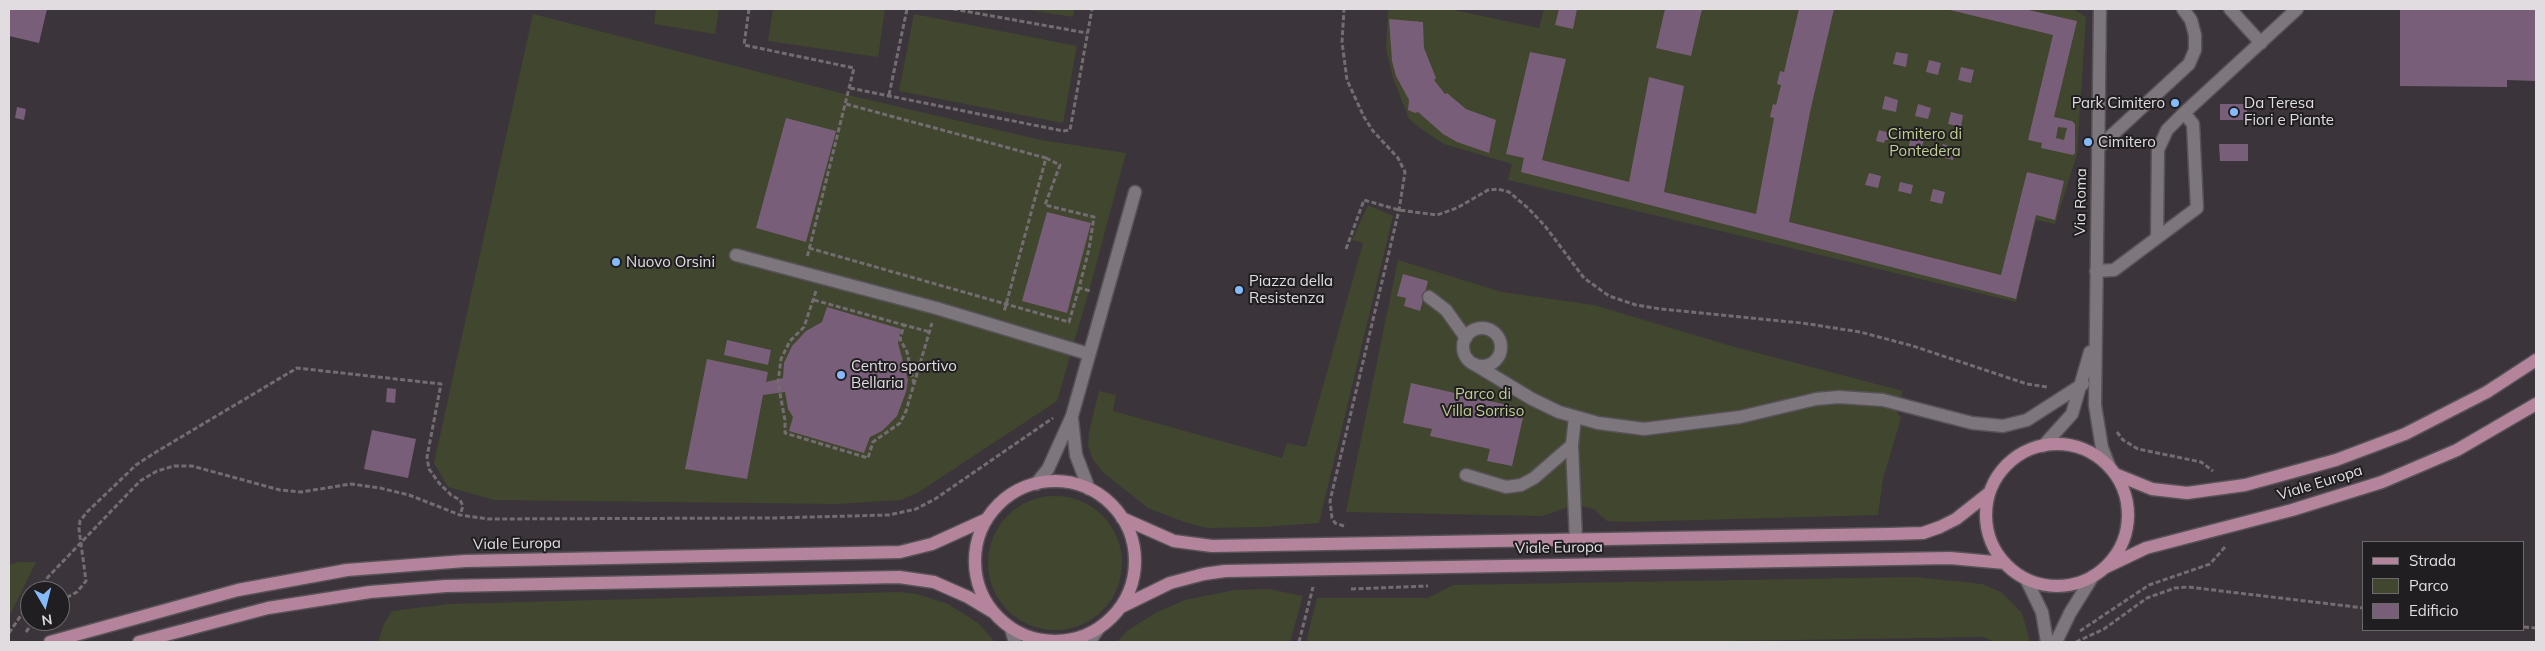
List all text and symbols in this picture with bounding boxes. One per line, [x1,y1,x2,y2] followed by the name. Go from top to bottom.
[2072,94,2165,112] place label: Park Cimitero
[2244,94,2334,129] place label: Da Teresa Fiori e Piante
[2169,97,2181,109] marker: Park Cimitero
[2228,106,2240,118] marker: Da Teresa Fiori e Piante
[1888,125,1962,160] park label: Cimitero di Pontedera
[2098,133,2156,151] place label: Cimitero
[2082,136,2094,148] marker: Cimitero
[2071,168,2091,236] street label: Via Roma
[626,253,715,271] place label: Nuovo Orsini
[610,256,622,268] marker: Nuovo Orsini
[1249,272,1333,307] place label: Piazza della Resistenza
[1233,284,1245,296] marker: Piazza della Resistenza
[851,357,957,392] place label: Centro sportivo Bellaria
[835,369,847,381] marker: Centro sportivo Bellaria
[1442,385,1524,420] park label: Parco di Villa Sorriso
[2275,462,2365,504] street label: Viale Europa
[473,534,561,554] street label: Viale Europa
[1515,538,1603,558] street label: Viale Europa
[2362,541,2525,631] legend
[2409,551,2456,570] text: Strada
[2409,576,2449,595] text: Parco
[20,581,70,631] north arrow
[2409,601,2459,620] text: Edificio
[40,610,53,630] text: N

